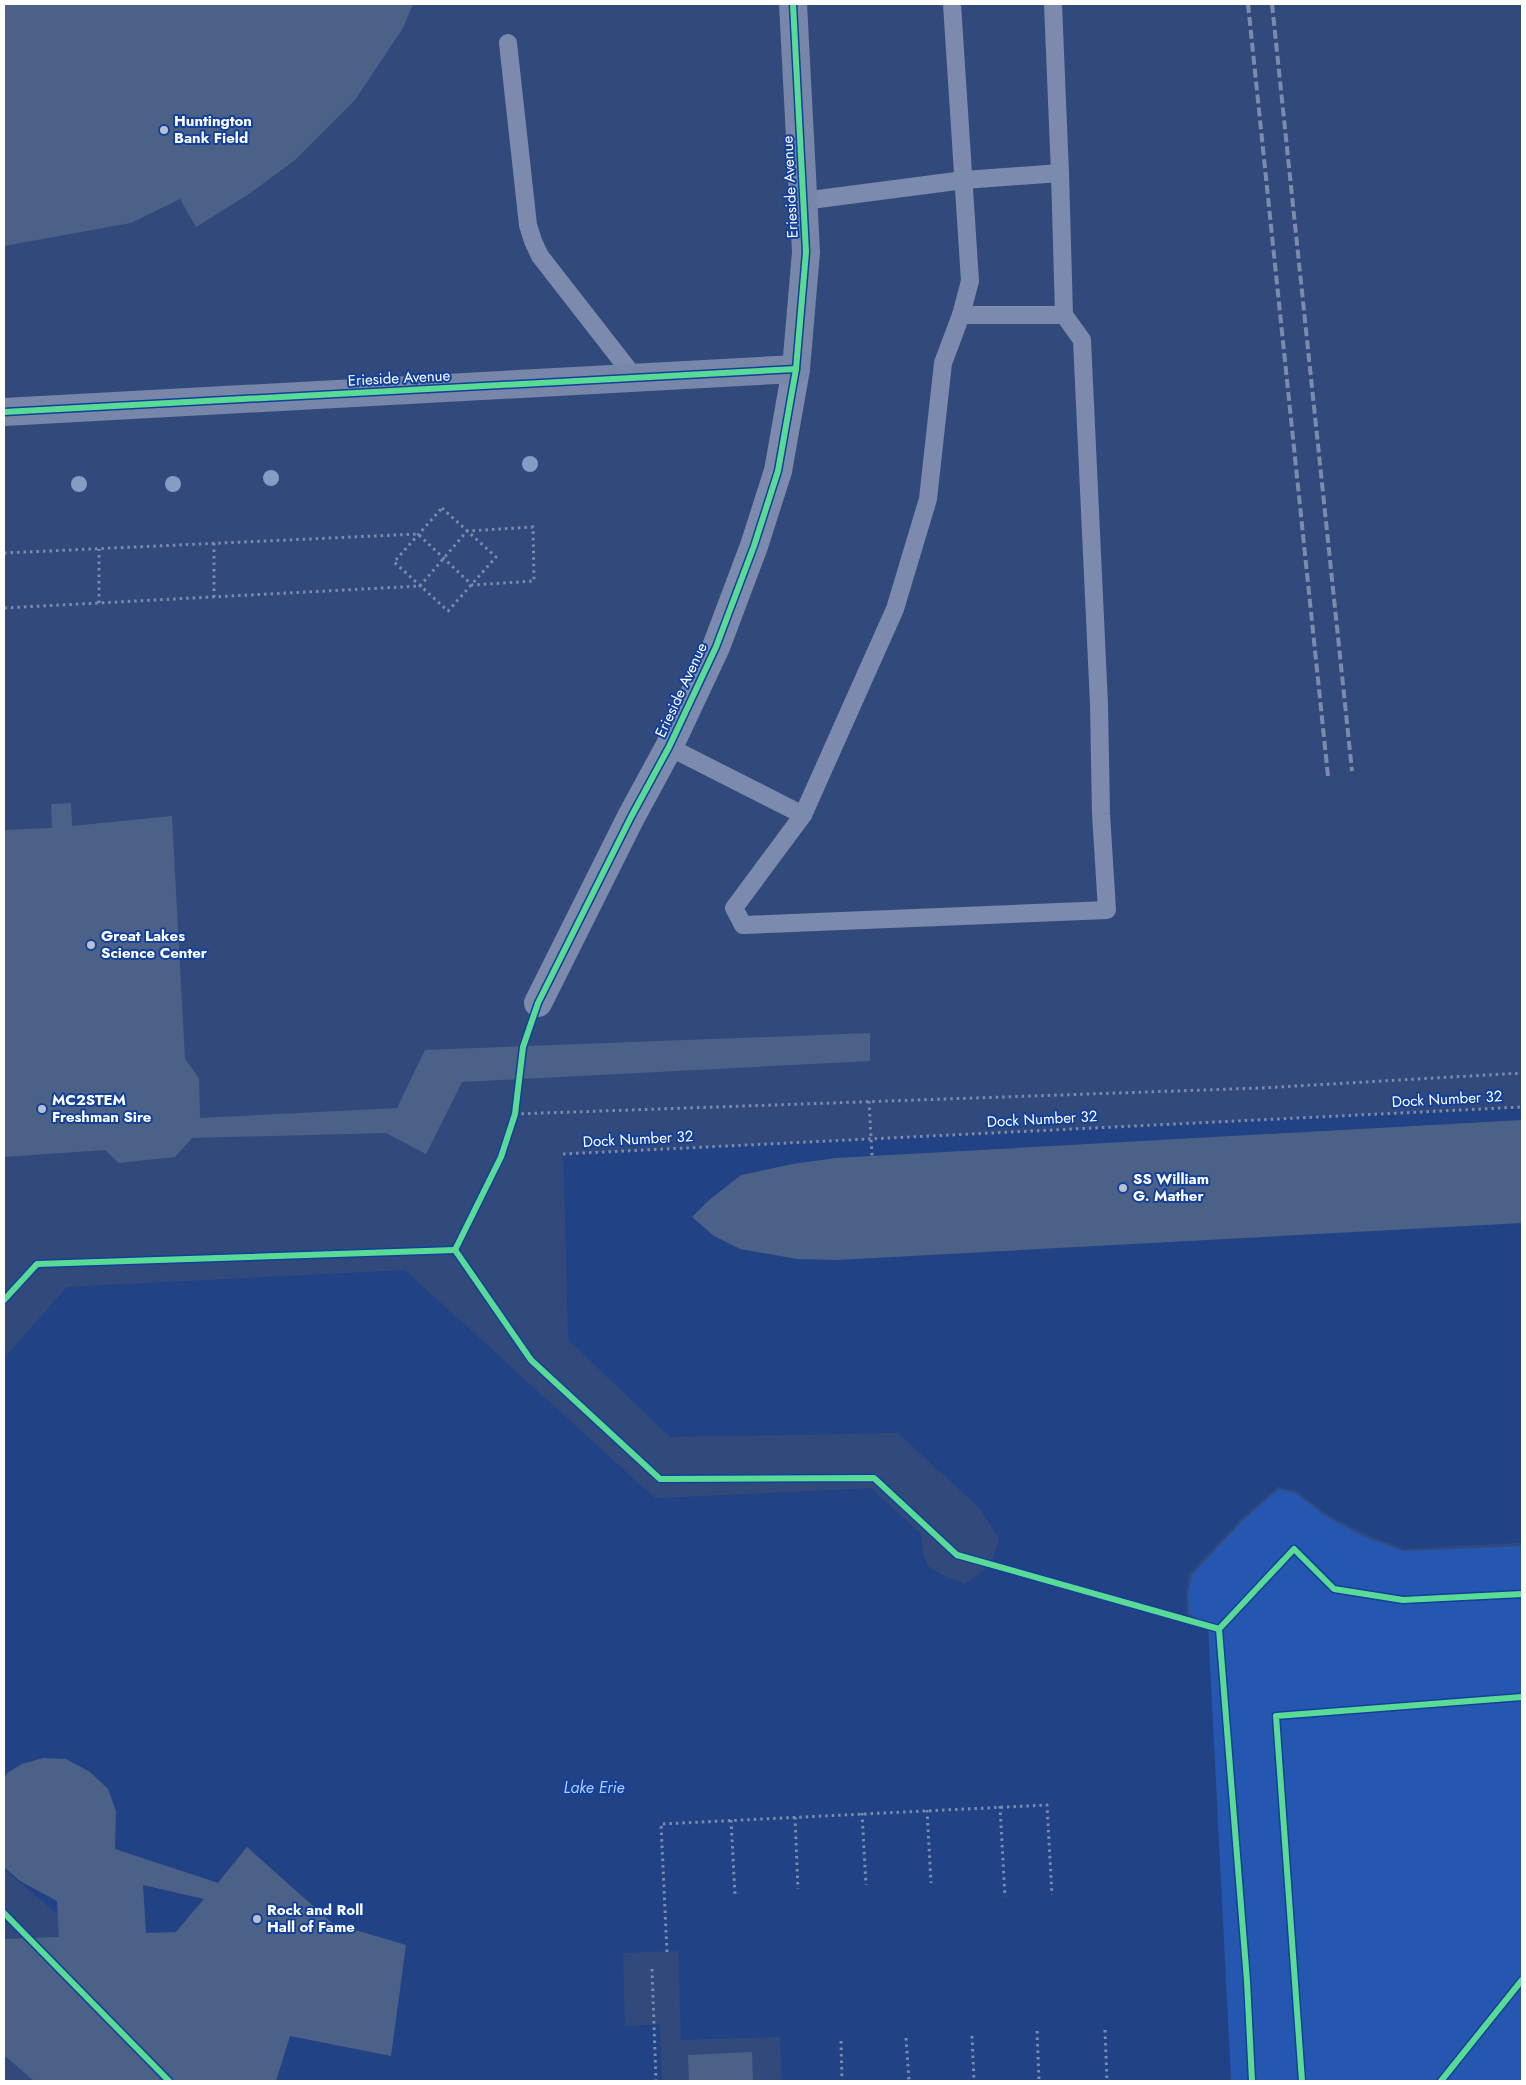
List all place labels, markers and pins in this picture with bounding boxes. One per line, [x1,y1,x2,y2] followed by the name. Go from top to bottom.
[174,110,252,149] place label: Huntington Bank Field
[158,124,170,136] marker: Huntington Bank Field
[101,925,208,964] place label: Great Lakes Science Center
[85,939,97,951] marker: Great Lakes Science Center
[52,1089,152,1128] place label: MC2STEM Freshman Sire
[36,1103,48,1115] marker: MC2STEM Freshman Sire
[1133,1168,1209,1207] place label: SS William G. Mather
[1117,1182,1129,1194] marker: SS William G. Mather
[267,1899,363,1938] place label: Rock and Roll Hall of Fame
[251,1913,263,1925] marker: Rock and Roll Hall of Fame

